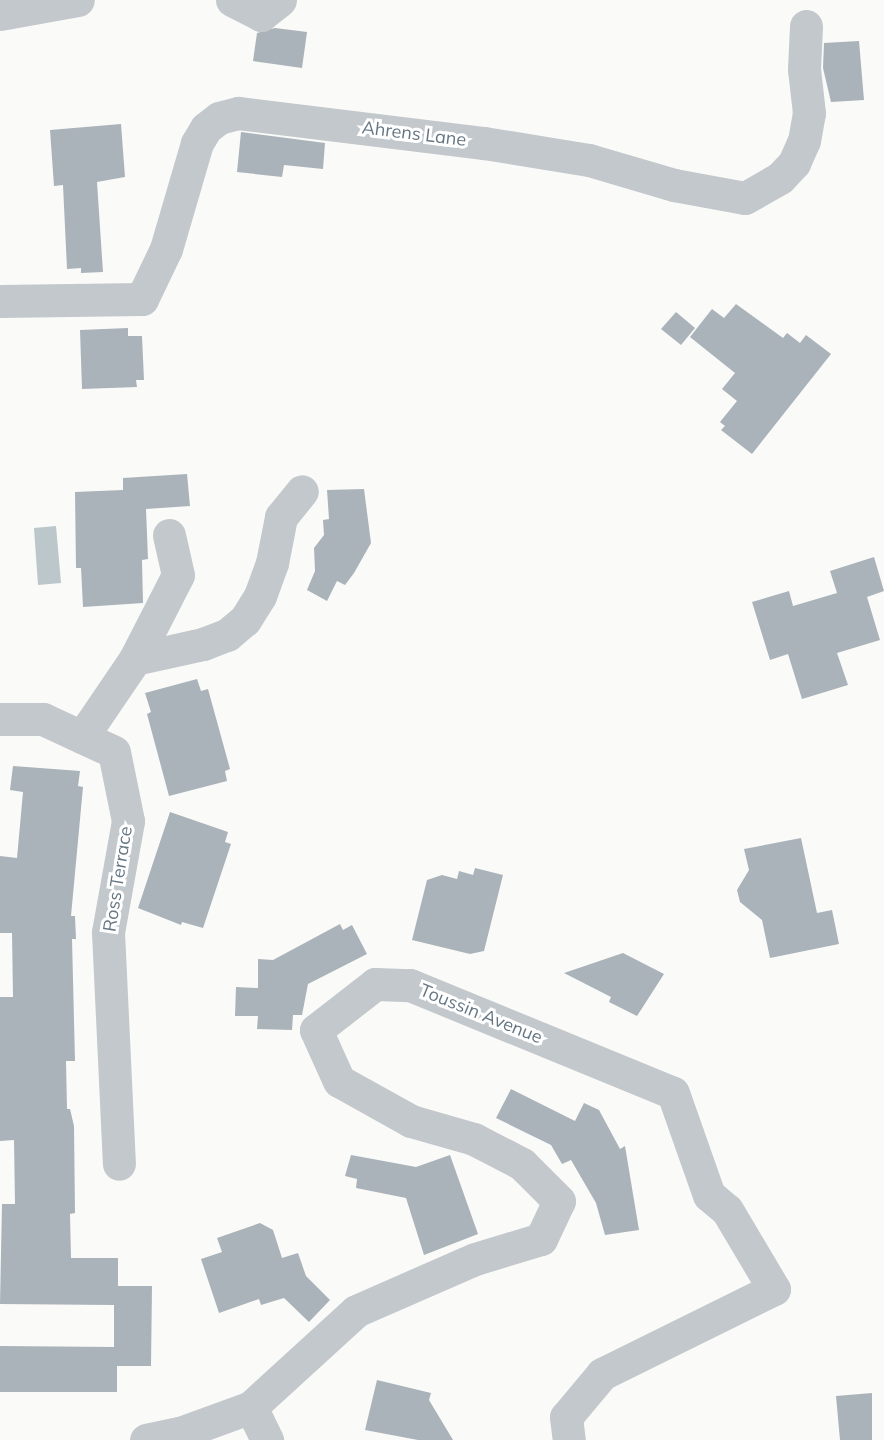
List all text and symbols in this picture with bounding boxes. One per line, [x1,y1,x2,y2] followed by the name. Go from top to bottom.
[361,117,467,151] street label: Ahrens Lane
[99,825,137,933] street label: Ross Terrace
[417,980,545,1048] street label: Toussin Avenue

